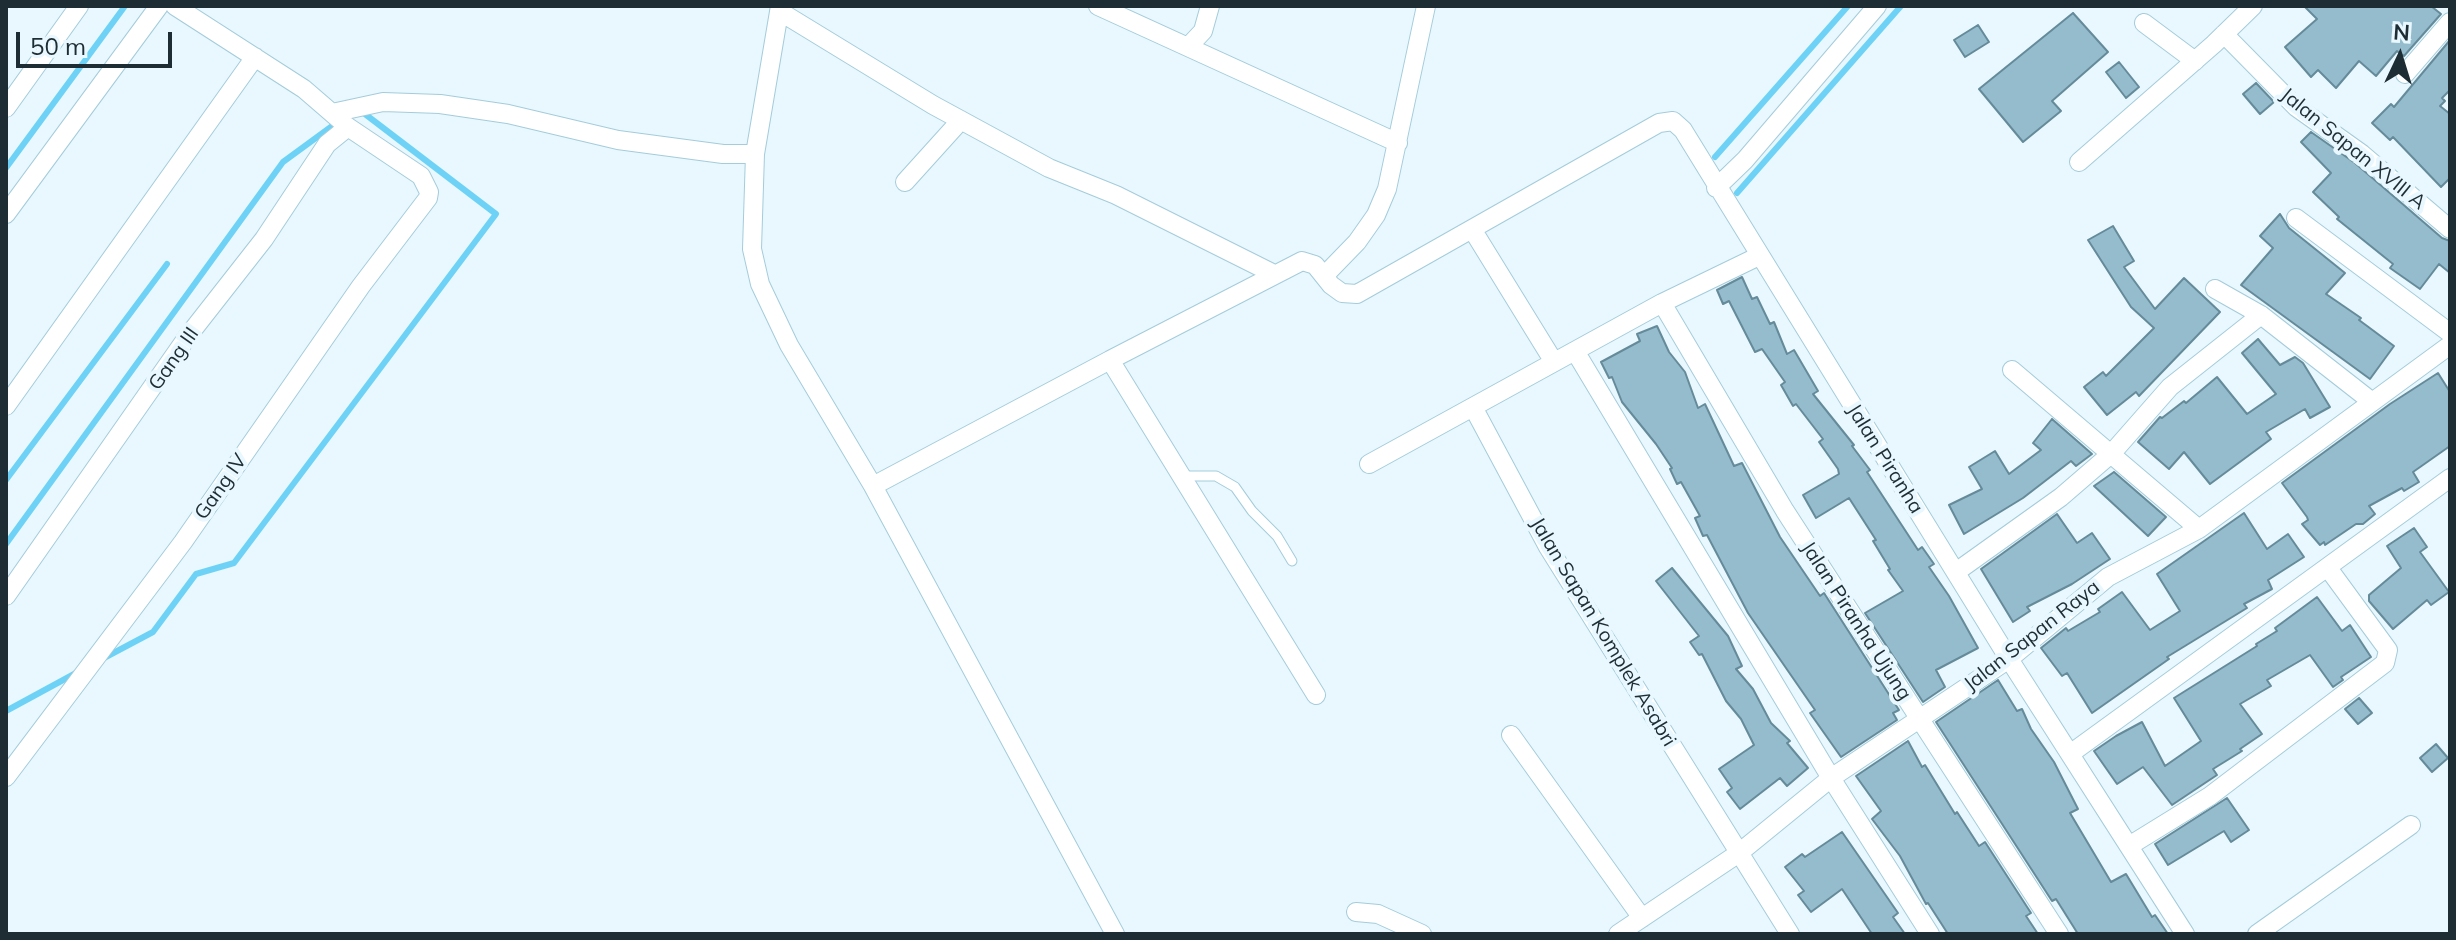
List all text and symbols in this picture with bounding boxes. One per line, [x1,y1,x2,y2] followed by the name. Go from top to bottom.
[20,16,176,66] scale bar
[2360,16,2440,96] north arrow
[2392,18,2411,47] text: N
[30,31,86,61] text: 50 m
[2276,83,2430,215] street label: Jalan Sapan XVIII A
[144,323,204,395] street label: Gang III
[1842,400,1928,518] street label: Jalan Piranha
[190,449,252,525] street label: Gang IV
[1525,513,1681,751] street label: Jalan Sapan Komplek Asabri
[1796,537,1916,705] street label: Jalan Piranha Ujung
[1959,576,2105,696] street label: Jalan Sapan Raya

